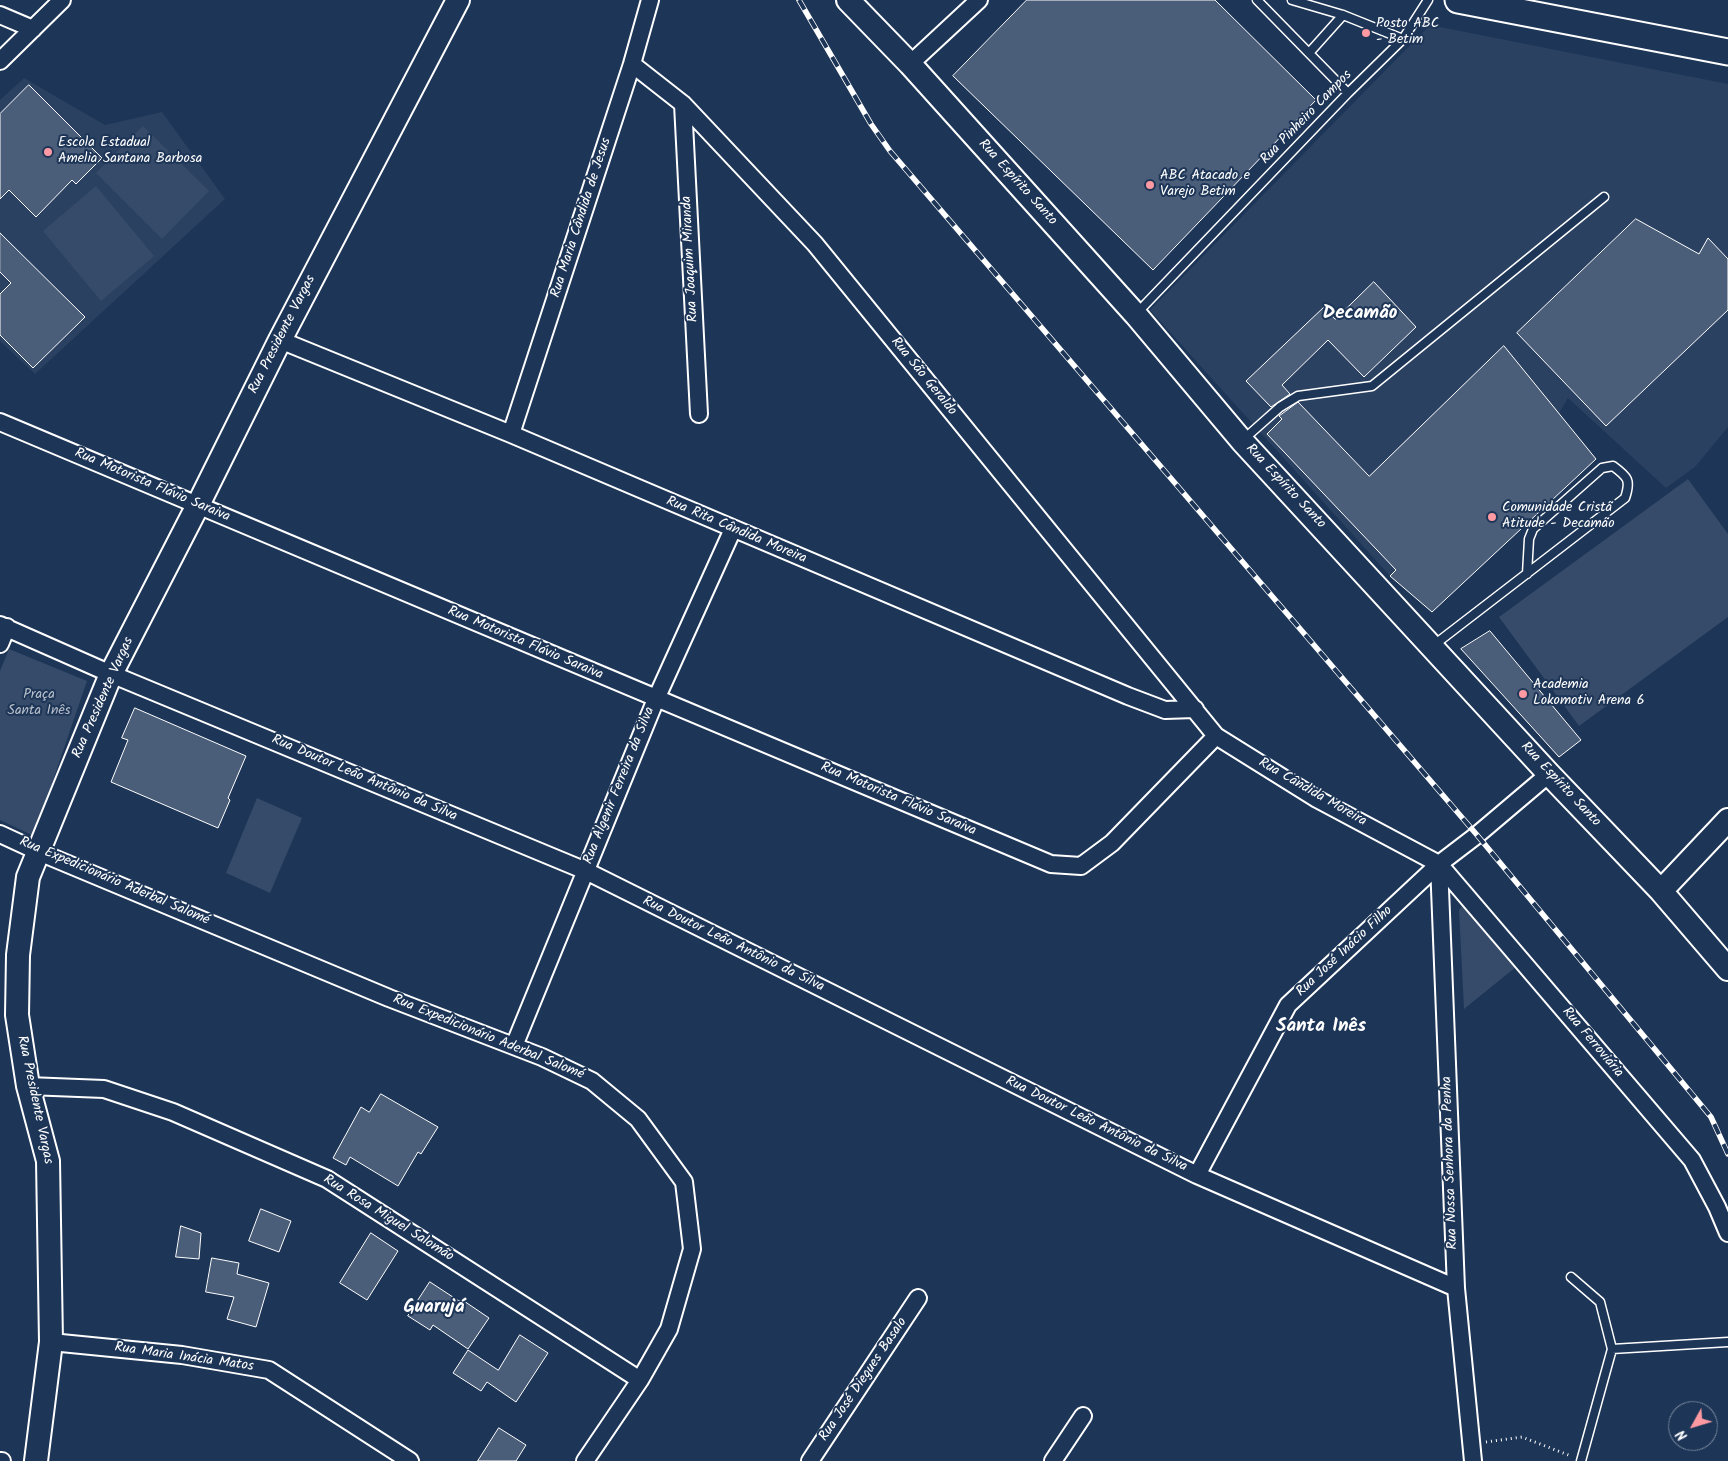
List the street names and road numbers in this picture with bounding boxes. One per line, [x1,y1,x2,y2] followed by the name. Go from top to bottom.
[1258,67,1356,169] street label: Rua Pinheiro Campos
[548,136,616,300] street label: Rua Maria Cândida de Jesus
[974,137,1060,229] street label: Rua Espírito Santo
[679,195,703,323] street label: Rua Joaquim Miranda
[246,273,320,397] street label: Rua Presidente Vargas
[886,334,960,420] street label: Rua São Geraldo
[1241,441,1329,533] street label: Rua Espírito Santo
[72,446,232,526] street label: Rua Motorista Flávio Saraiva
[663,494,809,568] street label: Rua Rita Cândida Moreira
[445,604,605,684] street label: Rua Motorista Flávio Saraiva
[70,635,138,761] street label: Rua Presidente Vargas
[581,705,659,867] street label: Rua Algenir Ferreira da Silva
[269,732,459,826] street label: Rua Doutor Leão Antônio da Silva
[1516,739,1604,831] street label: Rua Espírito Santo
[1255,755,1369,831] street label: Rua Cândida Moreira
[818,760,978,840] street label: Rua Motorista Flávio Saraiva
[16,834,212,930] street label: Rua Expedicionário Aderbal Salomé
[639,894,827,996] street label: Rua Doutor Leão Antônio da Silva
[1293,903,1397,1001] street label: Rua José Inácio Filho
[390,992,586,1084] street label: Rua Expedicionário Aderbal Salomé
[1558,1004,1626,1082] street label: Rua Ferroviária
[12,1034,56,1166] street label: Rua Presidente Vargas
[1002,1074,1190,1176] street label: Rua Doutor Leão Antônio da Silva
[1440,1076,1462,1250] street label: Rua Nossa Senhora da Penha
[320,1172,456,1266] street label: Rua Rosa Miguel Salomão
[816,1315,912,1445] street label: Rua José Diegues Basalo
[113,1340,255,1376] street label: Rua Maria Inácia Matos

